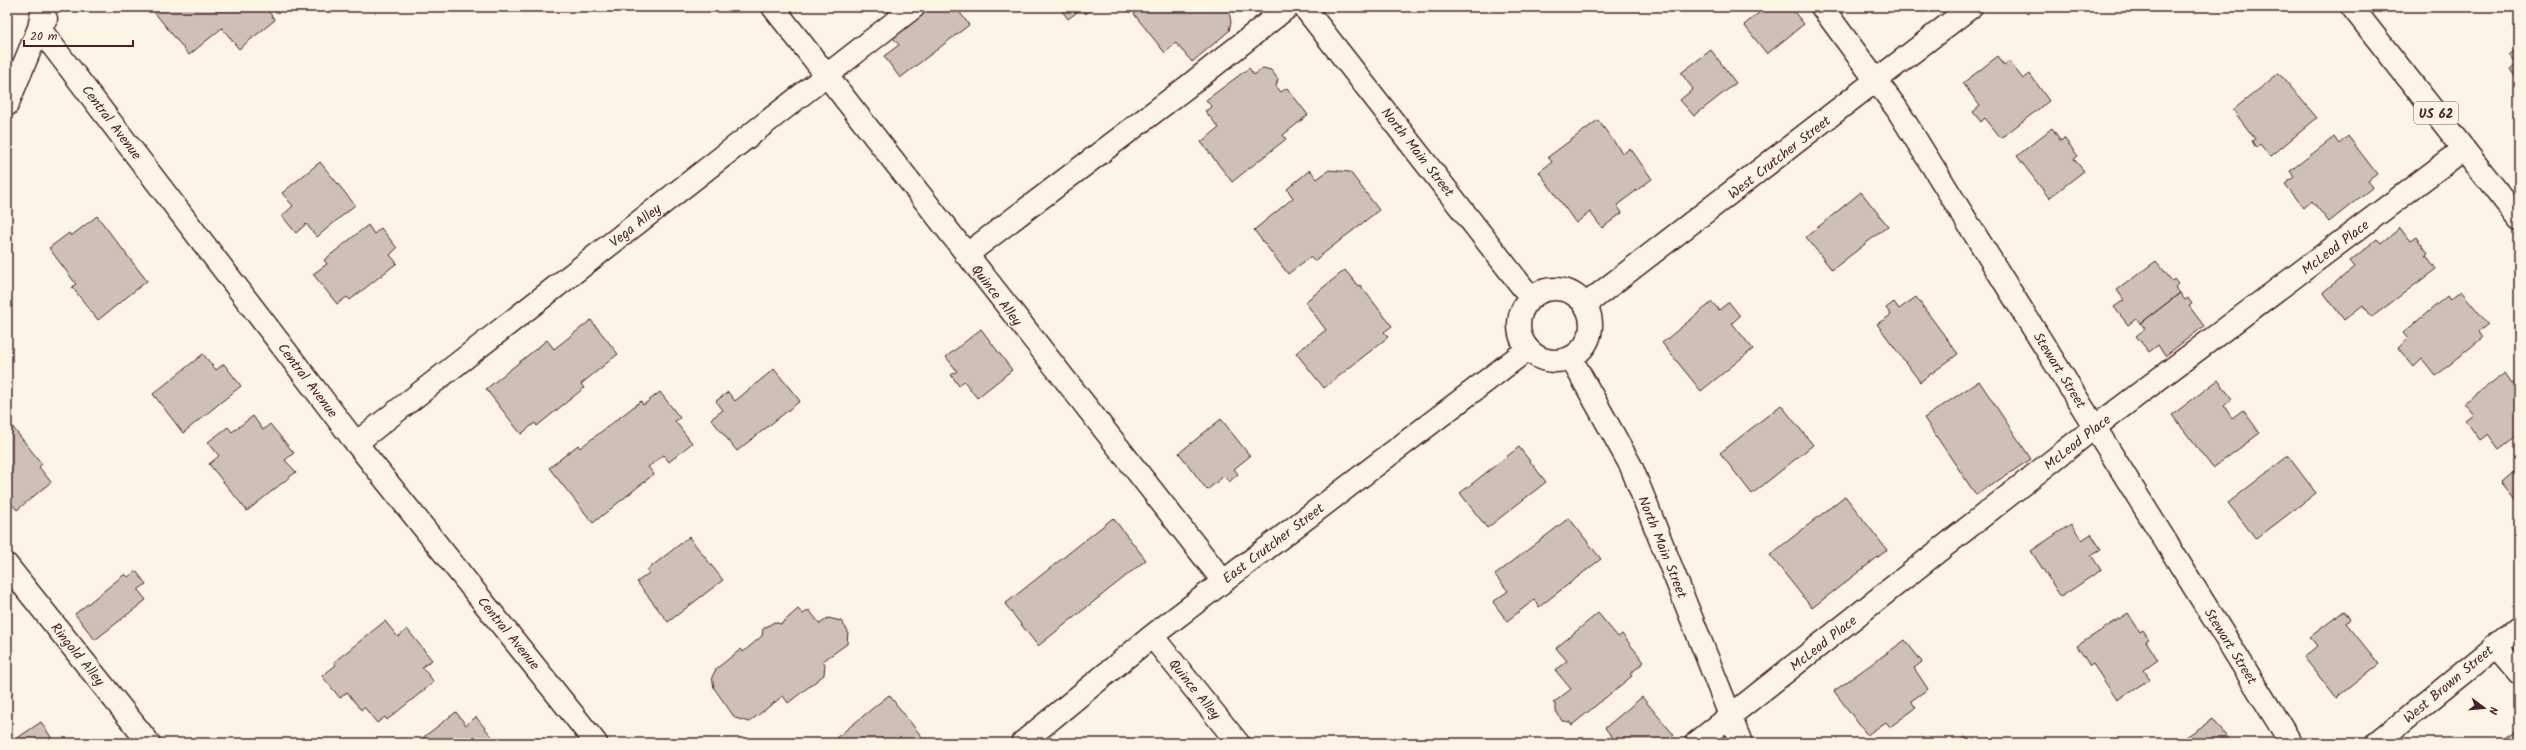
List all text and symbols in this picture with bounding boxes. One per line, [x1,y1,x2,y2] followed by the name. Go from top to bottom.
[24,22,133,48] scale bar
[30,27,58,46] text: 20 m
[76,80,147,165] street label: Central Avenue
[2414,102,2458,124] road number: US 62
[1375,103,1460,203] street label: North Main Street
[1724,110,1836,205] street label: West Crutcher Street
[605,198,667,253] street label: Vega Alley
[2297,214,2375,281] street label: McLeod Place
[965,260,1028,331] street label: Quince Alley
[2027,328,2092,413] street label: Stewart Street
[272,338,343,423] street label: Central Avenue
[2039,409,2117,476] street label: McLeod Place
[1632,493,1693,602] street label: North Main Street
[1218,498,1330,590] street label: East Crutcher Street
[472,592,545,676] street label: Central Avenue
[2198,604,2263,689] street label: Stewart Street
[1785,610,1863,677] street label: McLeod Place
[45,618,110,692] street label: Ringold Alley
[2399,640,2499,729] street label: West Brown Street
[1163,654,1226,725] street label: Quince Alley
[2464,688,2504,728] north arrow
[2483,705,2502,716] text: N

